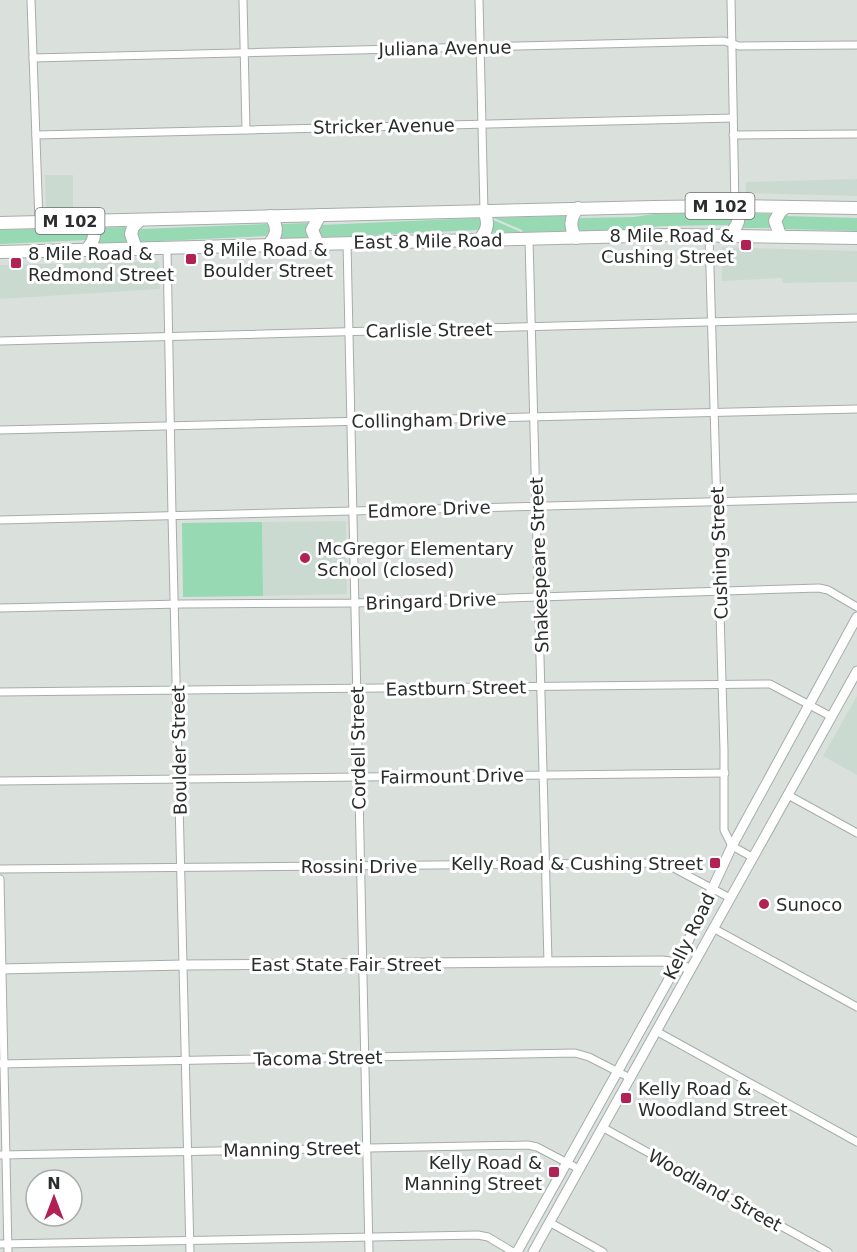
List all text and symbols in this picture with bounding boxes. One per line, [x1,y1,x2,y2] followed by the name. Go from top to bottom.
[377,36,512,60] street label: Juliana Avenue
[313,114,455,138] street label: Stricker Avenue
[686,193,754,219] road number: M 102
[36,208,104,234] road number: M 102
[601,225,734,267] place label: 8 Mile Road & Cushing Street
[353,229,503,253] street label: East 8 Mile Road
[739,238,753,252] marker: 8 Mile Road & Cushing Street
[203,239,333,281] place label: 8 Mile Road & Boulder Street
[28,243,174,285] place label: 8 Mile Road & Redmond Street
[184,252,198,266] marker: 8 Mile Road & Boulder Street
[9,256,23,270] marker: 8 Mile Road & Redmond Street
[365,318,493,342] street label: Carlisle Street
[351,408,507,432] street label: Collingham Drive
[525,477,553,653] street label: Shakespeare Street
[706,486,732,620] street label: Cushing Street
[367,496,491,522] street label: Edmore Drive
[317,538,514,580] place label: McGregor Elementary School (closed)
[298,551,312,565] marker: McGregor Elementary School (closed)
[365,588,497,614] street label: Bringard Drive
[386,676,526,700] street label: Eastburn Street
[167,685,191,815] street label: Boulder Street
[346,686,370,810] street label: Cordell Street
[380,764,524,788] street label: Fairmount Drive
[451,853,703,874] place label: Kelly Road & Cushing Street
[301,856,417,877] street label: Rossini Drive
[708,856,722,870] marker: Kelly Road & Cushing Street
[659,889,719,983] street label: Kelly Road
[776,894,842,915] place label: Sunoco
[757,897,771,911] marker: Sunoco
[251,954,441,975] street label: East State Fair Street
[252,1046,383,1070] street label: Tacoma Street
[638,1078,787,1120] place label: Kelly Road & Woodland Street
[619,1091,633,1105] marker: Kelly Road & Woodland Street
[223,1137,361,1161] street label: Manning Street
[645,1145,785,1235] street label: Woodland Street
[404,1152,542,1194] place label: Kelly Road & Manning Street
[547,1165,561,1179] marker: Kelly Road & Manning Street
[24,1168,84,1228] north arrow
[47,1174,61,1193] text: N

